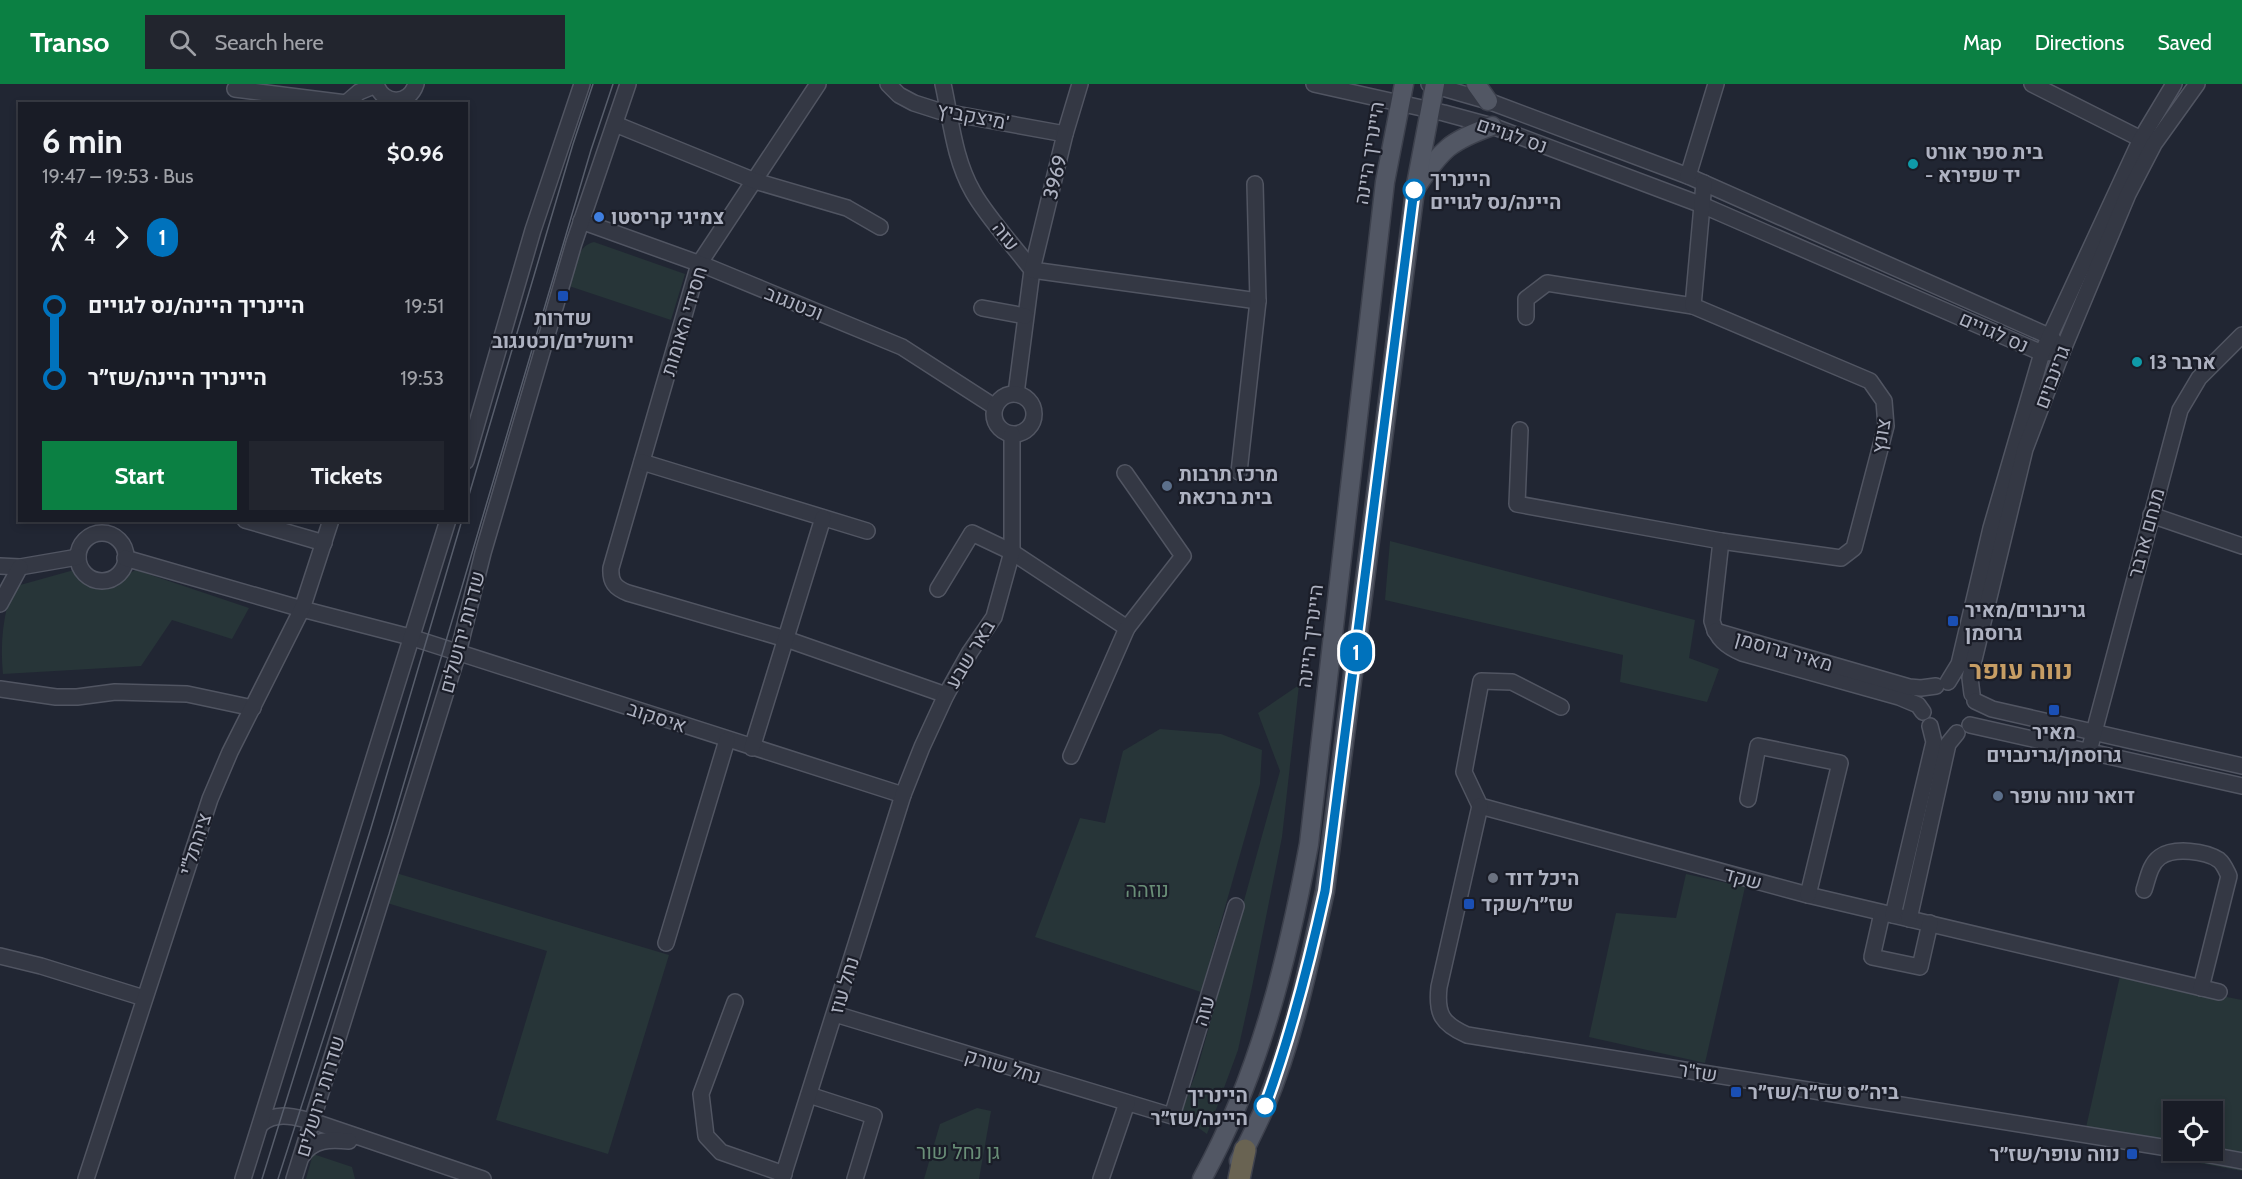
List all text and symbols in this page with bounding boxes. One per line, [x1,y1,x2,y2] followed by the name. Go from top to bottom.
[145,15,565,69] search box
[30,25,109,59] text: Transo
[166,26,199,59] icon: search
[214,29,324,56] text: Search here
[1963,30,2002,55] text: Map
[2035,30,2124,55] text: Directions
[2157,30,2212,55] text: Saved
[935,97,1011,135] street label: מיצקביץ'
[1349,100,1389,206] street label: היינריך היינה
[1474,112,1550,158] street label: נס לגויים
[42,121,123,161] text: 6 min
[387,140,444,167] text: $0.96
[1925,140,2043,187] place label: בית ספר אורט - יד שפירא
[1038,152,1072,202] street label: 3969
[1906,157,1920,171] marker: בית ספר אורט - יד שפירא
[42,164,194,188] text: 19:47 – 19:53 · Bus
[1430,167,1562,214] place label: היינריך היינה/נס לגויים
[1403,179,1425,201] marker: היינריך היינה/נס לגויים
[611,205,725,229] place label: צמיגי קריסטו
[592,210,606,224] marker: צמיגי קריסטו
[987,217,1025,255] street label: עזה
[42,221,75,254] icon: walk
[105,221,138,254] icon: forward
[84,225,96,249] text: 4
[159,225,166,250] text: 1
[656,263,712,379] street label: חסידי האומות
[762,281,826,325] street label: וכטנגוב
[556,289,570,303] marker: שדרות ירושלים/וכטנגוב
[88,292,305,319] text: היינריך היינה/נס לגויים
[405,294,444,318] text: 19:51
[492,306,634,353] place label: שדרות ירושלים/וכטנגוב
[1956,306,2032,358] street label: נס לגויים
[2029,342,2075,412] street label: גרינבוים
[2149,350,2216,374] place label: ארבר 13
[2130,355,2144,369] marker: ארבר 13
[88,364,267,391] text: היינריך היינה/שז״ר
[400,366,444,390] text: 19:53
[1866,417,1896,455] street label: צונץ
[42,441,237,510] button: Start
[249,441,444,510] button: Tickets
[1179,462,1278,509] place label: מרכז תרבות בית ברכאת
[1160,479,1174,493] marker: מרכז תרבות בית ברכאת
[2122,485,2170,581] street label: מנחם ארבר
[434,568,490,696] street label: שדרות ירושלים
[1292,583,1328,689] street label: היינריך היינה
[1965,598,2086,645] place label: גרינבוים/מאיר גרוסמן
[1946,614,1960,628] marker: גרינבוים/מאיר גרוסמן
[940,615,1000,693] street label: באר שבע
[1732,626,1836,676] street label: מאיר גרוסמן
[1336,632,1376,672] line badge: 1
[1352,640,1360,665] text: 1
[1969,654,2073,686] district label: נווה עופר
[625,696,689,738] street label: איסקוב
[2047,703,2061,717] marker: מאיר גרוסמן/גרינבוים
[1986,720,2122,767] place label: מאיר גרוסמן/גרינבוים
[2010,784,2135,808] place label: דואר נווה עופר
[1991,789,2005,803] marker: דואר נווה עופר
[174,810,216,878] street label: ציהתל"י
[1721,861,1765,895] street label: שקד
[1505,866,1579,890] place label: היכל דוד
[1486,871,1500,885] marker: היכל דוד
[1125,878,1169,902] park label: נוזהה
[1481,892,1573,916] place label: שז״ר/שקד
[1462,897,1476,911] marker: שז״ר/שקד
[824,953,864,1017] street label: נחל עוז
[1188,993,1220,1029] street label: עזה
[290,1032,350,1160] street label: שדרות ירושלים
[962,1043,1044,1089] street label: נחל שורק
[1677,1057,1719,1087] street label: שז"ר
[1748,1080,1899,1104] place label: ביה״ס שז״ר/שז״ר
[1151,1083,1248,1130] place label: היינריך היינה/שז״ר
[1729,1085,1743,1099] marker: ביה״ס שז״ר/שז״ר
[1254,1095,1276,1117] marker: היינריך היינה/שז״ר
[2163,1101,2223,1161] map controls
[2163,1101,2223,1161] button: locate
[916,1140,1000,1164] park label: גן נחל שור
[1990,1142,2120,1166] place label: נווה עופר/שז״ר
[2125,1147,2139,1161] marker: נווה עופר/שז״ר

